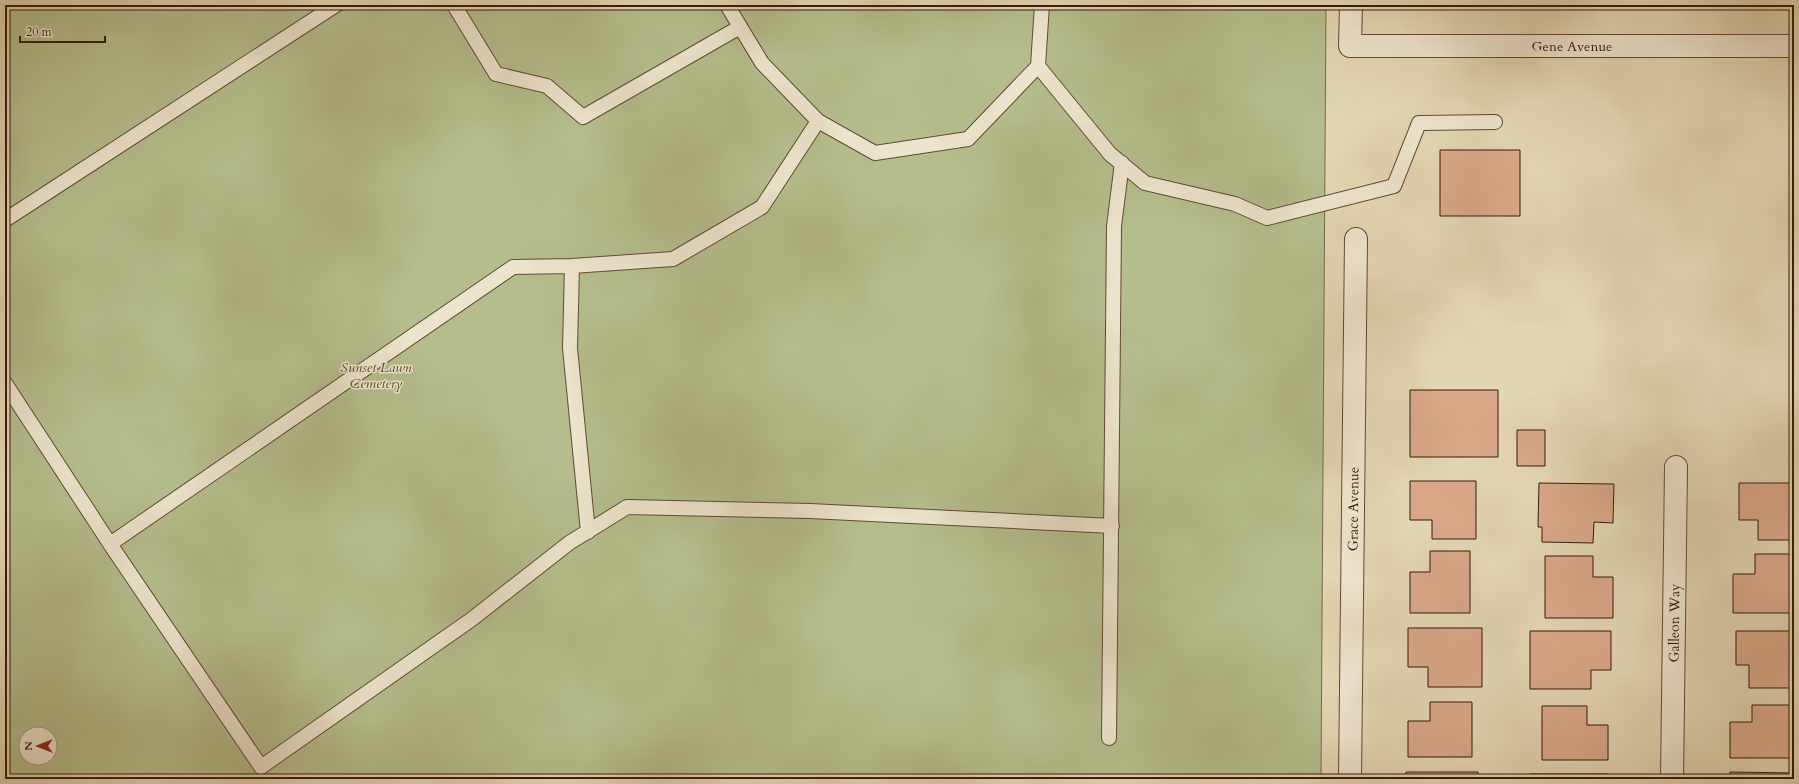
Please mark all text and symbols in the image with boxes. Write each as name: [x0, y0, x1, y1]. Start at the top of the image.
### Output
scale bar: [20, 18, 105, 44]
text: 20 m: [26, 24, 53, 40]
street label: Gene Avenue: [1531, 37, 1612, 56]
park label: Sunset Lawn Cemetery: [340, 358, 412, 393]
street label: Grace Avenue: [1343, 467, 1363, 551]
street label: Galleon Way: [1664, 583, 1684, 663]
north arrow: [18, 726, 58, 766]
text: N: [21, 741, 36, 751]

